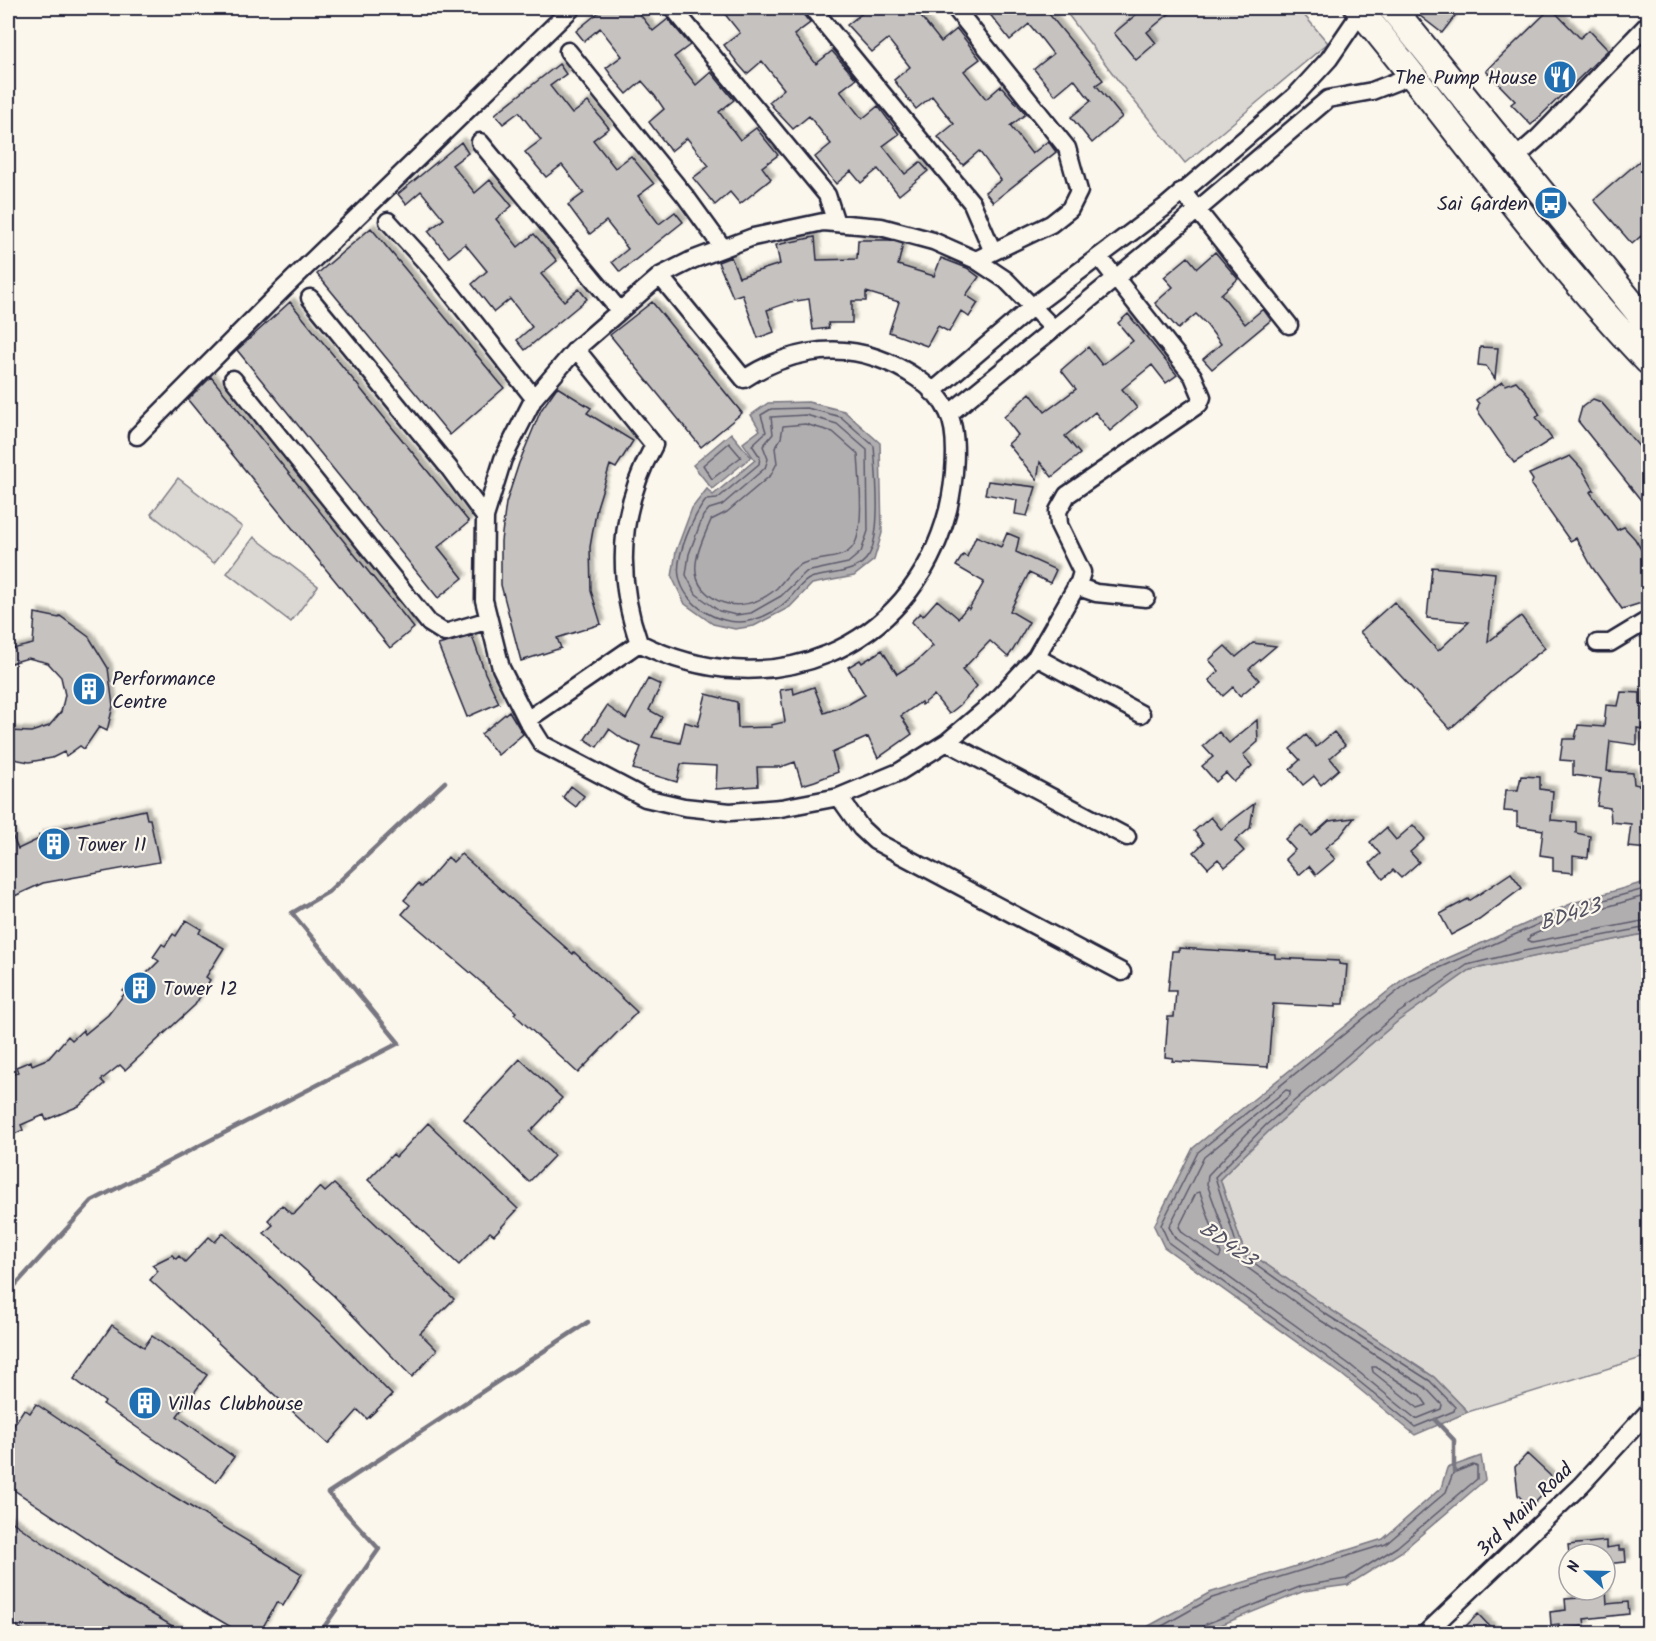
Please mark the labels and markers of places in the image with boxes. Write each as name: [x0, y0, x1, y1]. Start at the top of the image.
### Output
restaurant icon: The Pump House: [1542, 59, 1578, 95]
place label: The Pump House: [1395, 63, 1537, 95]
bus stop icon: Sai Garden: [1533, 185, 1569, 221]
place label: Sai Garden: [1437, 189, 1528, 221]
place label: Performance Centre: [112, 664, 216, 719]
building icon: Performance Centre: [71, 671, 107, 707]
building icon: Tower 11: [36, 826, 72, 862]
place label: Tower 11: [77, 830, 146, 862]
building icon: Tower 12: [122, 970, 158, 1006]
place label: Tower 12: [163, 974, 238, 1006]
building icon: Villas Clubhouse: [127, 1385, 163, 1421]
place label: Villas Clubhouse: [168, 1389, 303, 1421]

